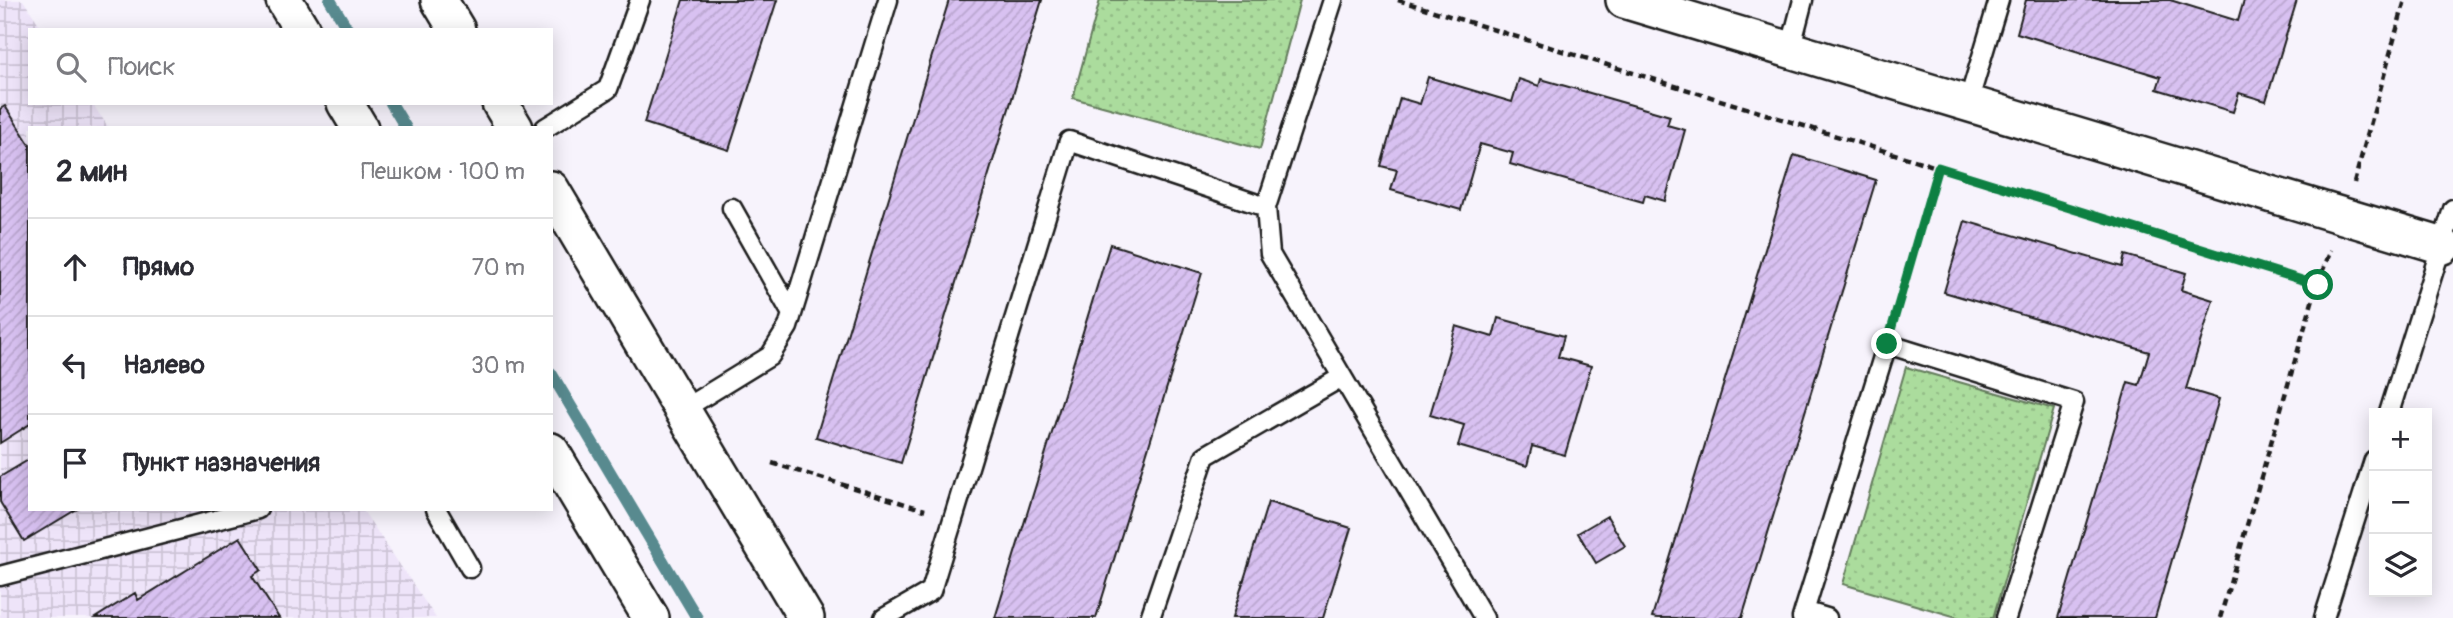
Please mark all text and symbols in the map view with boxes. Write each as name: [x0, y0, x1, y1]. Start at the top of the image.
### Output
search box: [28, 28, 553, 105]
icon: search: [52, 48, 90, 86]
text: Поиск: [108, 51, 176, 83]
text: 2 мин: [56, 153, 127, 190]
text: Пешком · 100 m: [361, 157, 525, 186]
icon: ahead: [56, 248, 94, 286]
text: Прямо: [123, 251, 194, 283]
text: 70 m: [472, 253, 525, 282]
route start: [2302, 269, 2333, 300]
route end: [1871, 328, 1902, 359]
icon: left: [56, 346, 94, 384]
text: Налево: [123, 349, 205, 381]
text: 30 m: [471, 351, 525, 380]
map controls: [2369, 408, 2432, 597]
button: +: [2369, 408, 2432, 471]
icon: arrive: [56, 444, 94, 482]
text: Пункт назначения: [123, 447, 320, 479]
button: −: [2369, 471, 2432, 534]
button: layers: [2369, 534, 2432, 597]

